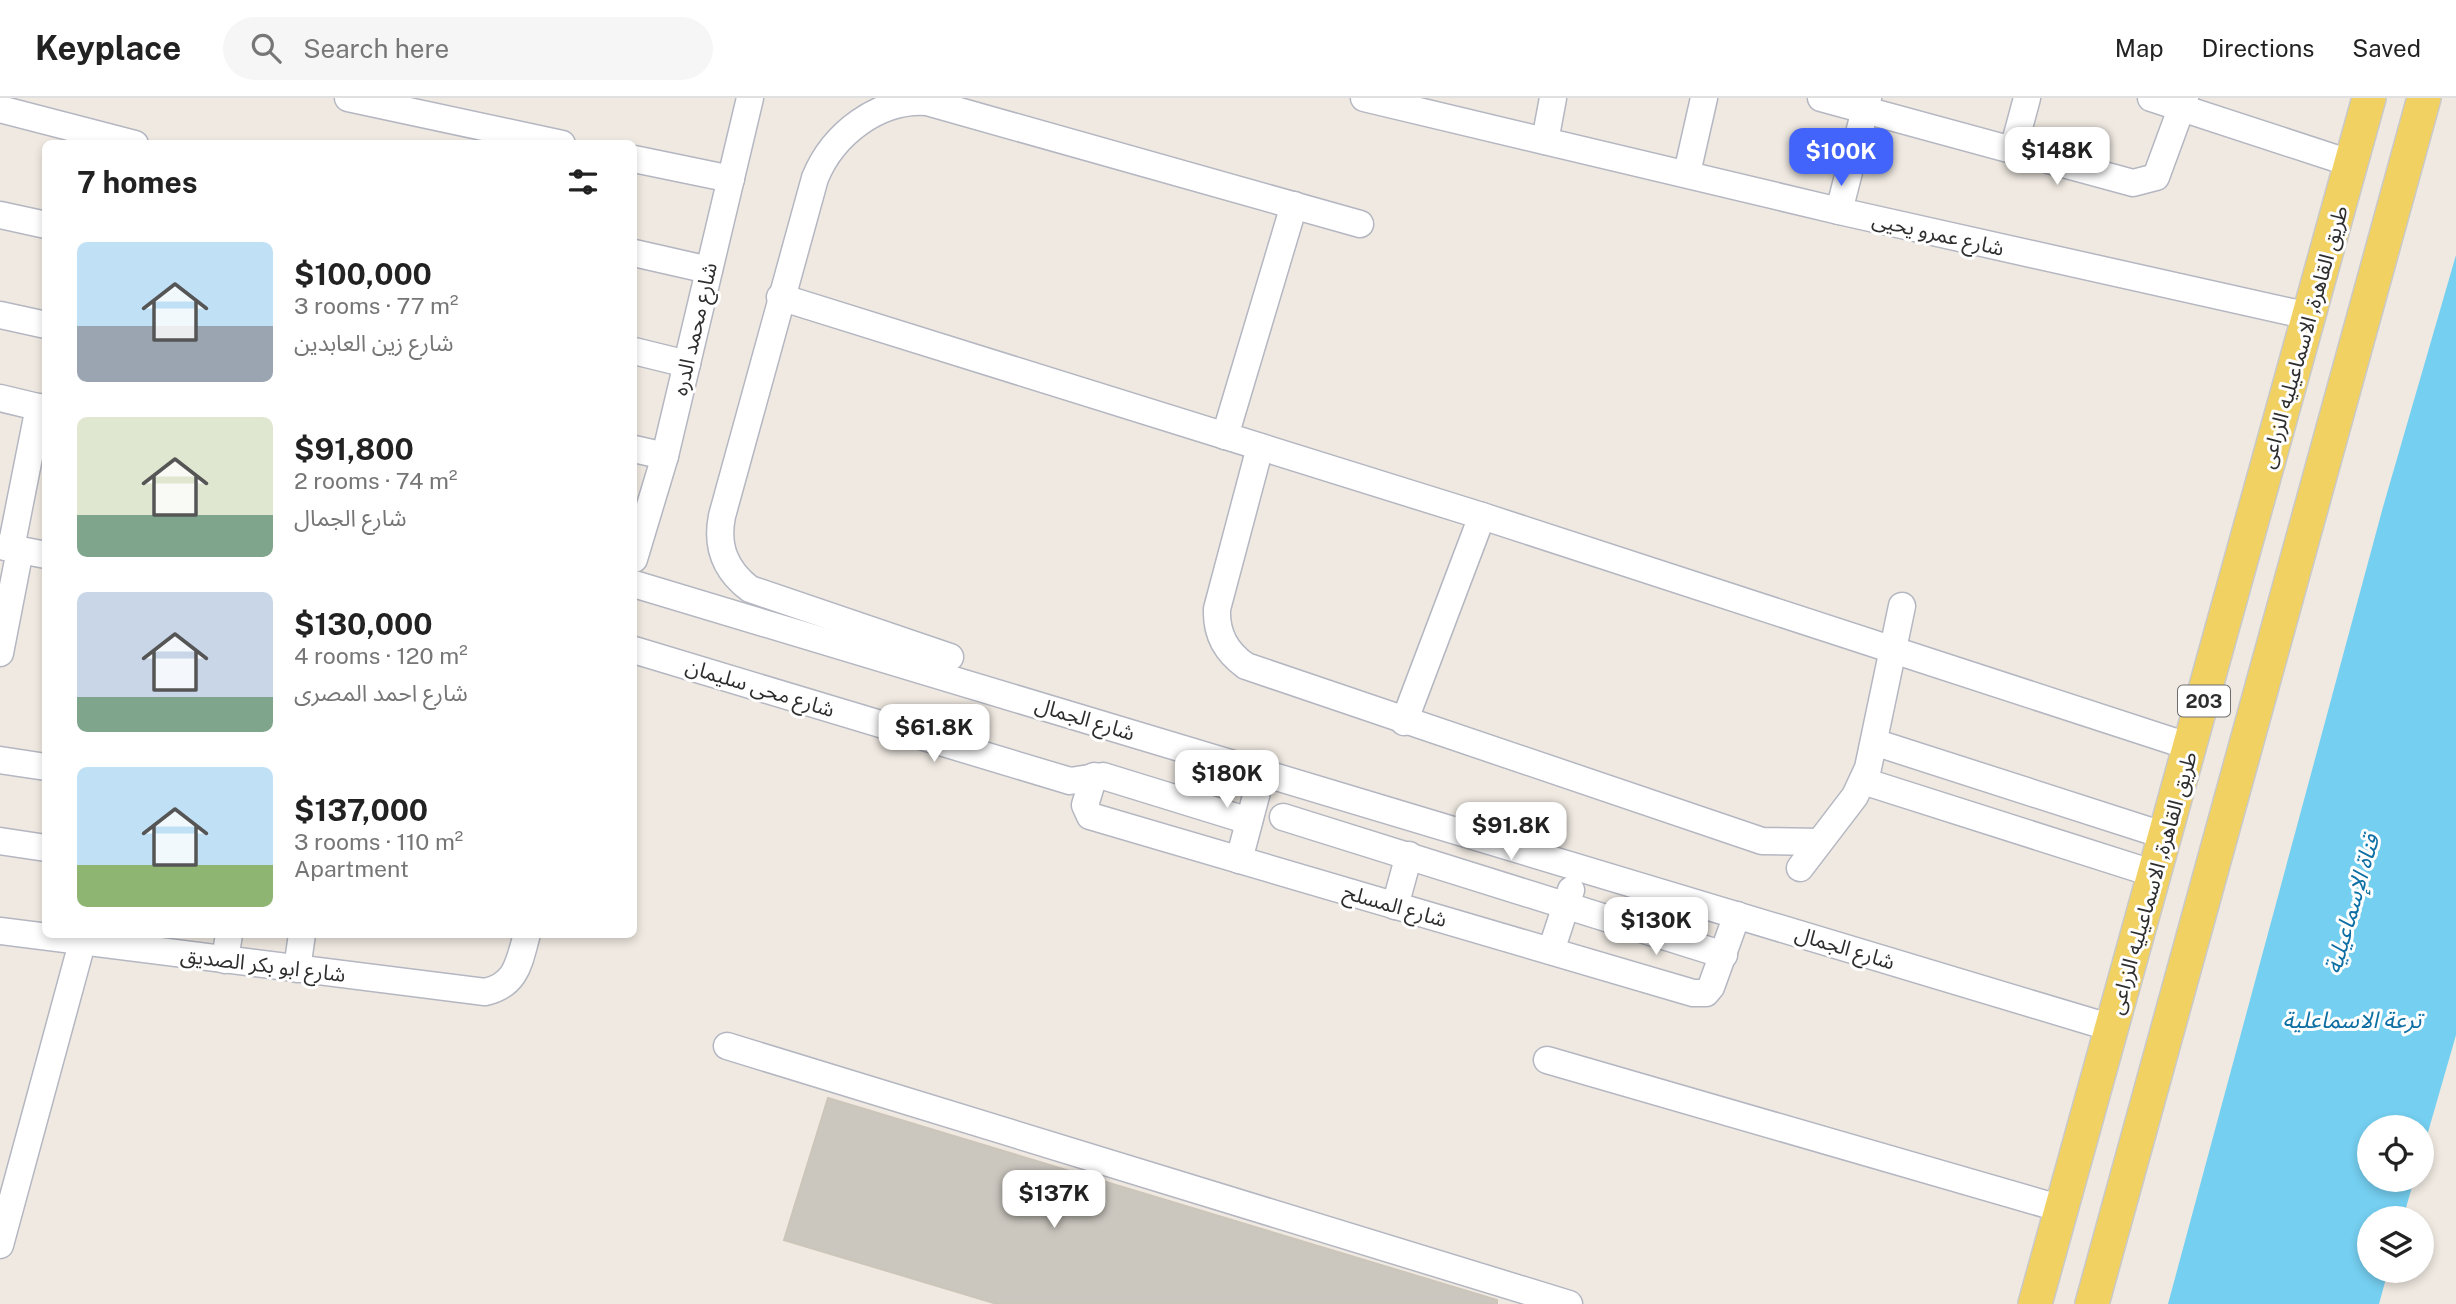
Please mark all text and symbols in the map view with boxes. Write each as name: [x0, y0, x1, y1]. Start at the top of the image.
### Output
search box: [223, 17, 713, 80]
text: Keyplace: [35, 29, 181, 67]
icon: search: [247, 29, 285, 67]
text: Search here: [303, 33, 449, 64]
text: Map: [2115, 34, 2164, 62]
text: Directions: [2202, 34, 2314, 62]
text: Saved: [2352, 34, 2421, 62]
pin: $148K: [2008, 127, 2106, 187]
pin: $100K: [1792, 129, 1890, 188]
text: $148K: [2021, 136, 2093, 163]
text: $100K: [1805, 137, 1877, 164]
icon: filters: [564, 163, 602, 201]
text: 7 homes: [77, 164, 198, 200]
street label: طريق القاهرة, الاسماعيليه الزراعى: [2254, 203, 2354, 471]
street label: شارع عمرو يحيى: [1869, 206, 2006, 264]
text: $100,000: [294, 256, 432, 292]
street label: شارع محمد الدره: [667, 260, 725, 399]
icon: home: [133, 270, 217, 354]
text: 3 rooms · 77 m²: [294, 292, 458, 319]
text: شارع زين العابدين: [294, 329, 454, 356]
text: $91,800: [294, 431, 414, 467]
icon: home: [133, 445, 217, 529]
text: 2 rooms · 74 m²: [294, 467, 457, 494]
text: شارع الجمال: [294, 504, 407, 531]
text: $130,000: [294, 606, 433, 642]
icon: home: [133, 620, 217, 704]
text: 4 rooms · 120 m²: [294, 642, 468, 669]
street label: شارع محى سليمان: [682, 653, 838, 725]
text: شارع احمد المصرى: [294, 679, 468, 706]
road number: 203: [2178, 686, 2230, 716]
street label: شارع الجمال: [1031, 692, 1138, 748]
pin: $61.8K: [877, 704, 991, 764]
text: $61.8K: [895, 713, 973, 740]
street label: طريق القاهرة, الاسماعيليه الزراعى: [2103, 749, 2203, 1017]
pin: $180K: [1178, 750, 1276, 810]
text: $180K: [1191, 759, 1263, 786]
text: $137,000: [294, 792, 428, 828]
icon: home: [133, 795, 217, 879]
pin: $91.8K: [1454, 802, 1568, 862]
text: $91.8K: [1472, 811, 1550, 838]
text: 3 rooms · 110 m²: [294, 828, 463, 855]
water label: قناة الإسماعيلية: [2319, 830, 2387, 977]
text: Apartment: [294, 855, 409, 882]
street label: شارع المسلح: [1340, 879, 1450, 935]
pin: $130K: [1607, 898, 1705, 957]
text: $130K: [1620, 906, 1692, 933]
street label: شارع الجمال: [1791, 921, 1898, 977]
street label: شارع ابو بكر الصديق: [179, 942, 347, 990]
water label: ترعة الاسماعلية: [2283, 1006, 2425, 1034]
map controls: [2357, 1115, 2434, 1283]
button: locate: [2357, 1115, 2434, 1192]
pin: $137K: [1005, 1170, 1103, 1230]
text: $137K: [1018, 1179, 1090, 1206]
button: layers: [2357, 1206, 2434, 1283]

